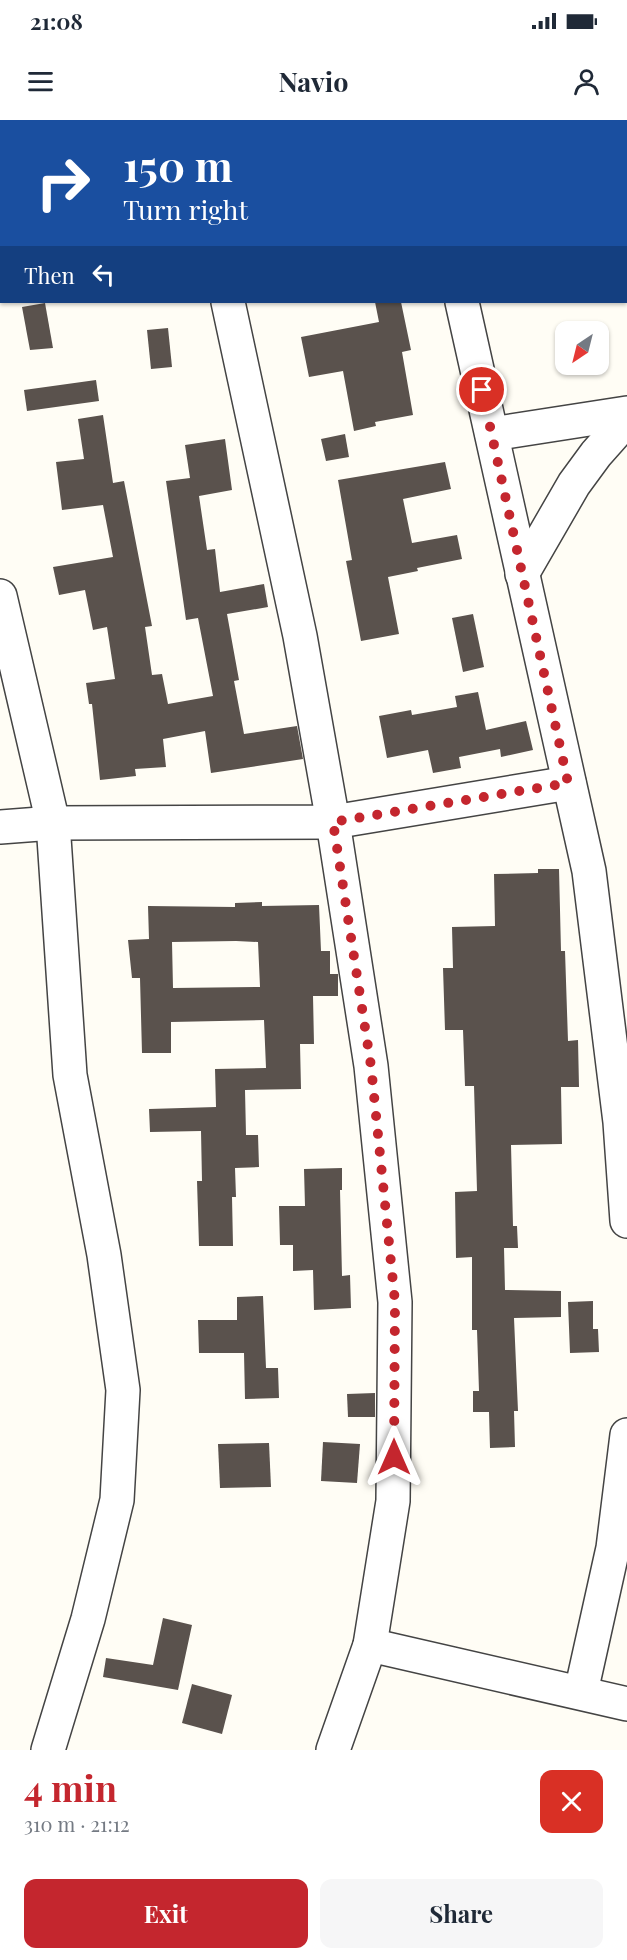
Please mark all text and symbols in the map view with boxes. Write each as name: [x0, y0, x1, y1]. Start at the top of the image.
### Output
text: 21:08: [30, 6, 83, 36]
text: Navio: [278, 63, 349, 99]
icon: menu: [24, 65, 57, 98]
icon: person: [570, 65, 603, 98]
text: 150 m: [123, 137, 233, 193]
icon: right: [24, 144, 102, 222]
text: Turn right: [123, 191, 248, 227]
icon: left: [87, 258, 120, 291]
text: Then: [24, 260, 75, 290]
north arrow: [555, 321, 609, 375]
map controls: [555, 321, 609, 375]
pin: [456, 364, 507, 415]
icon: arrive: [465, 373, 498, 406]
position arrow: [362, 1425, 426, 1489]
text: 4 min: [24, 1763, 117, 1811]
button: close: [540, 1770, 603, 1833]
text: 310 m · 21:12: [24, 1810, 130, 1837]
button: Exit: [24, 1879, 308, 1948]
button: Share: [320, 1879, 603, 1948]

